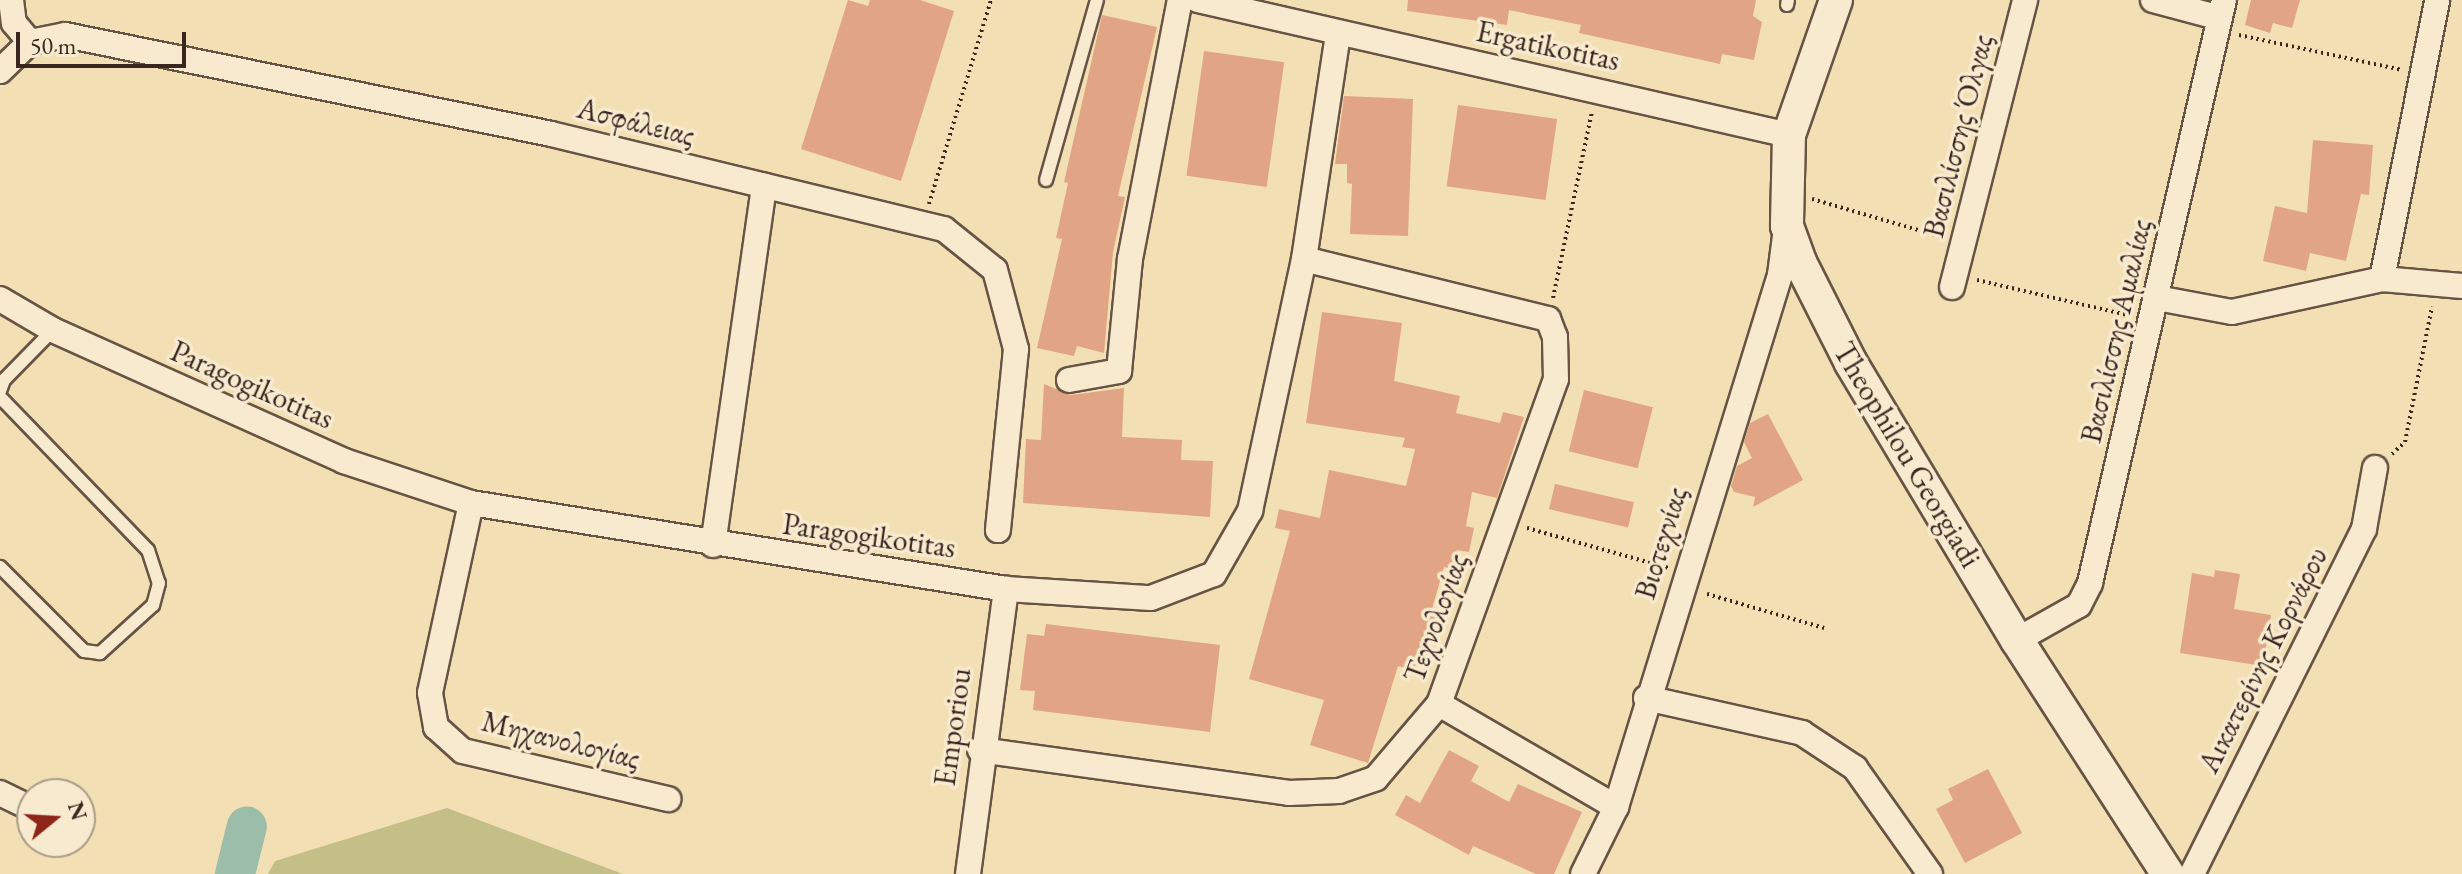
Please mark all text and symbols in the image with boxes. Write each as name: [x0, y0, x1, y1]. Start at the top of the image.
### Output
street label: Ergatikotitas: [1473, 13, 1623, 79]
scale bar: [20, 16, 190, 66]
text: 50 m: [30, 30, 77, 61]
street label: Βασιλίσσης Όλγας: [1915, 31, 2001, 241]
street label: Ασφάλειας: [573, 90, 699, 154]
street label: Βασιλίσσης Αμαλίας: [2073, 216, 2159, 446]
street label: Paragogikotitas: [165, 333, 339, 437]
street label: Theophilou Georgiadi: [1825, 336, 1989, 574]
street label: Βιοτεχνίας: [1627, 483, 1695, 603]
street label: Paragogikotitas: [780, 506, 958, 566]
street label: Αικατερίνης Κορνάρου: [2190, 541, 2336, 779]
street label: Τεχνολογίας: [1396, 549, 1476, 687]
street label: Emporiou: [927, 666, 979, 788]
street label: Μηχανολογίας: [478, 703, 644, 777]
north arrow: [16, 778, 96, 858]
text: N: [61, 798, 94, 824]

